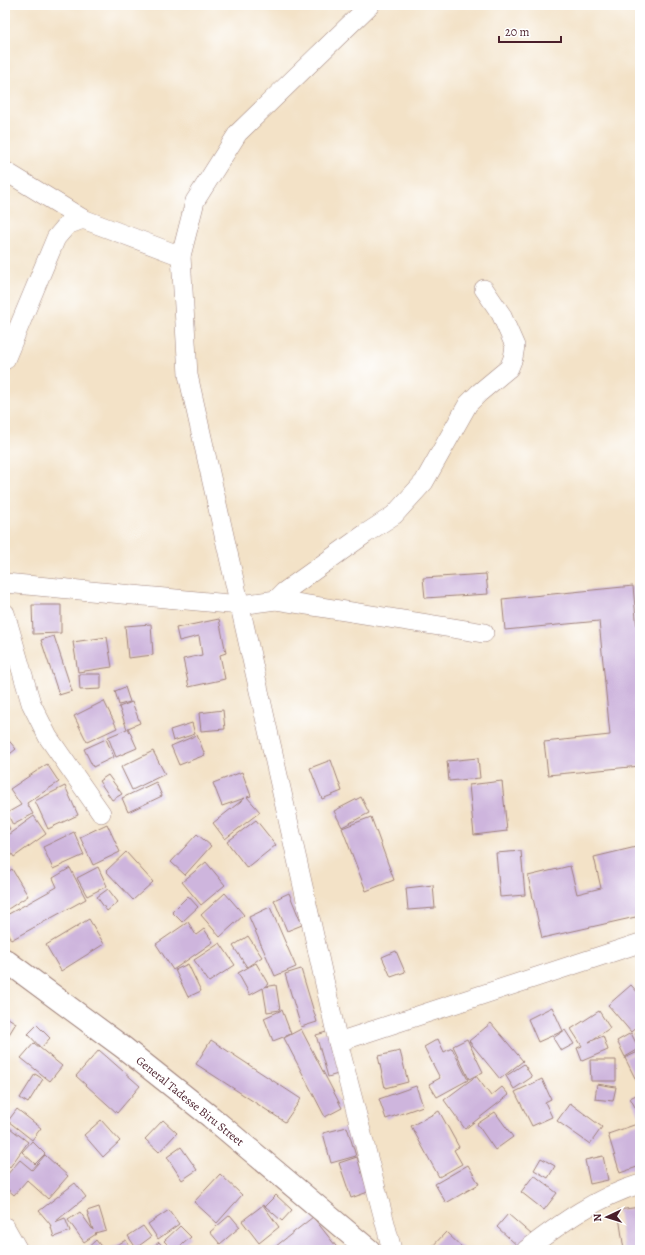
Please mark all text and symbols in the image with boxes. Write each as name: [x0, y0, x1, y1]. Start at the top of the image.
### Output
scale bar: [499, 18, 561, 44]
text: 20 m: [505, 24, 529, 40]
street label: General Tadesse Biru Street: [133, 1052, 247, 1150]
north arrow: [587, 1197, 627, 1237]
text: N: [590, 1213, 605, 1222]

